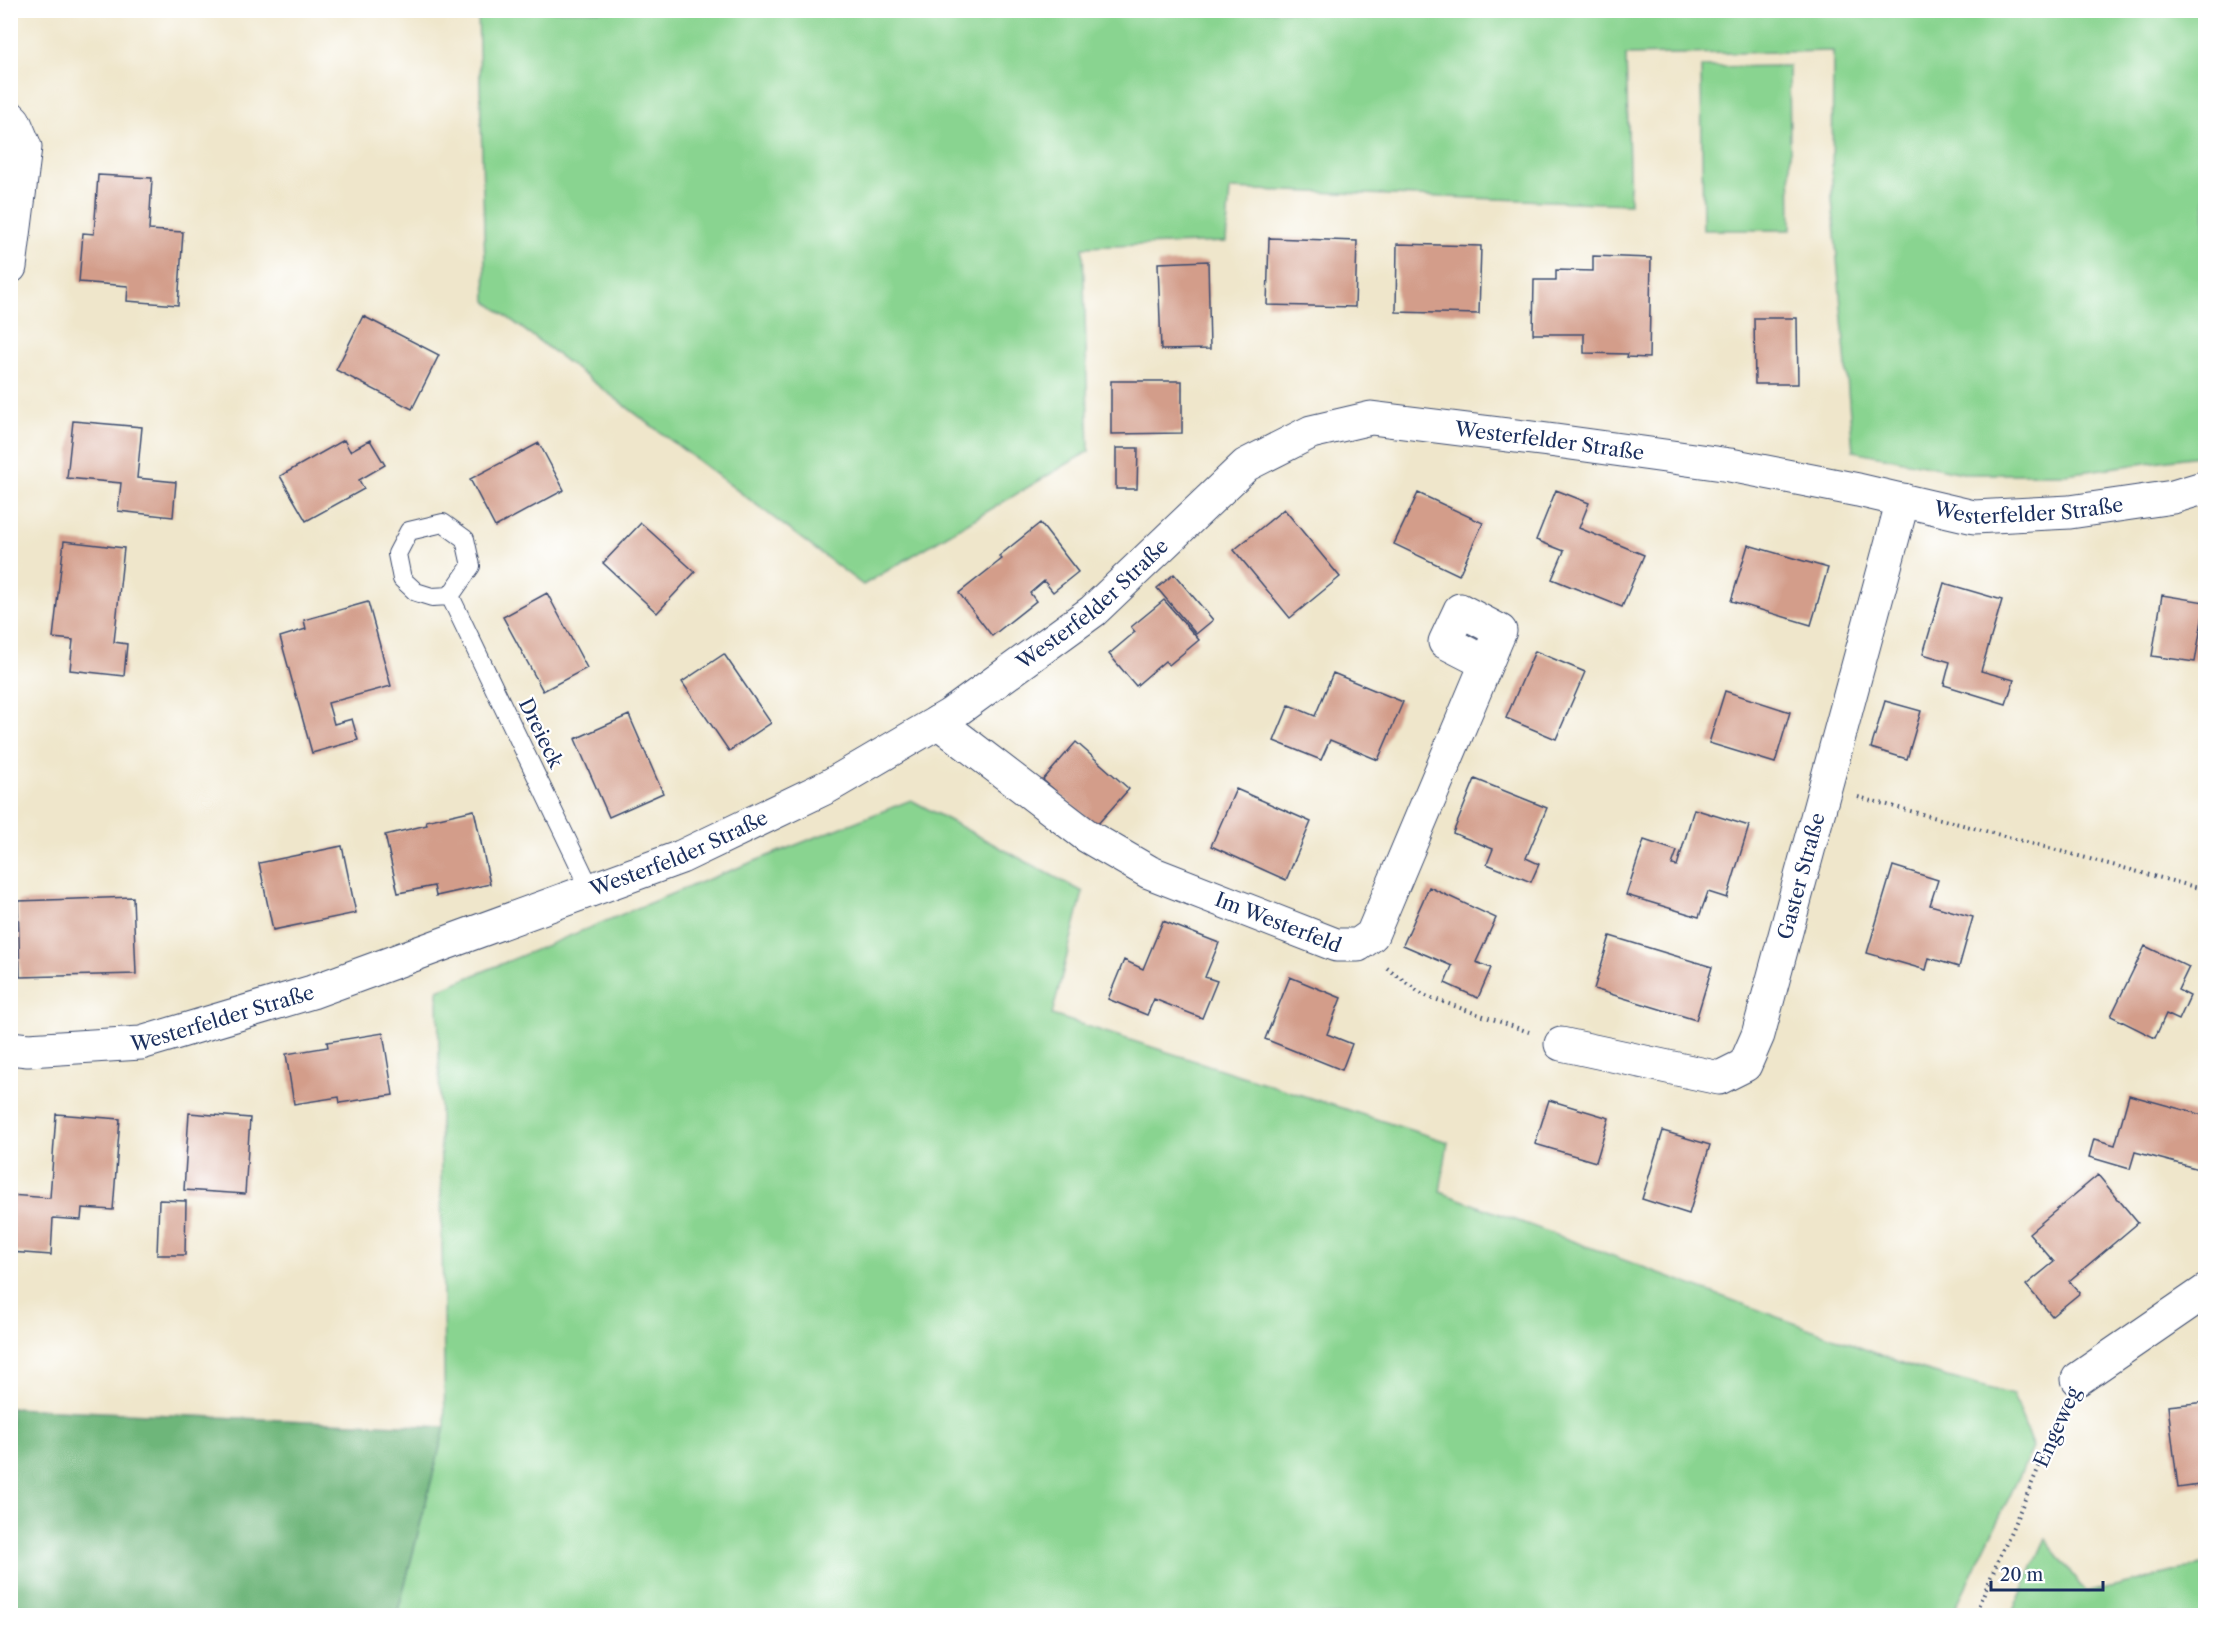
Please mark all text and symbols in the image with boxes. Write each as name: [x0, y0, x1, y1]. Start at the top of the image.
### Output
street label: Westerfelder Straße: [1453, 416, 1646, 465]
street label: Westerfelder Straße: [1931, 492, 2125, 529]
street label: Westerfelder Straße: [1011, 534, 1173, 675]
street label: Dreieck: [514, 694, 569, 773]
street label: Westerfelder Straße: [586, 805, 771, 902]
street label: Gaster Straße: [1772, 810, 1830, 942]
street label: Im Westerfeld: [1212, 887, 1345, 958]
street label: Westerfelder Straße: [129, 980, 317, 1056]
street label: Engeweg: [2029, 1383, 2086, 1471]
scale bar: [1991, 1554, 2104, 1592]
text: 20 m: [2000, 1564, 2044, 1586]

